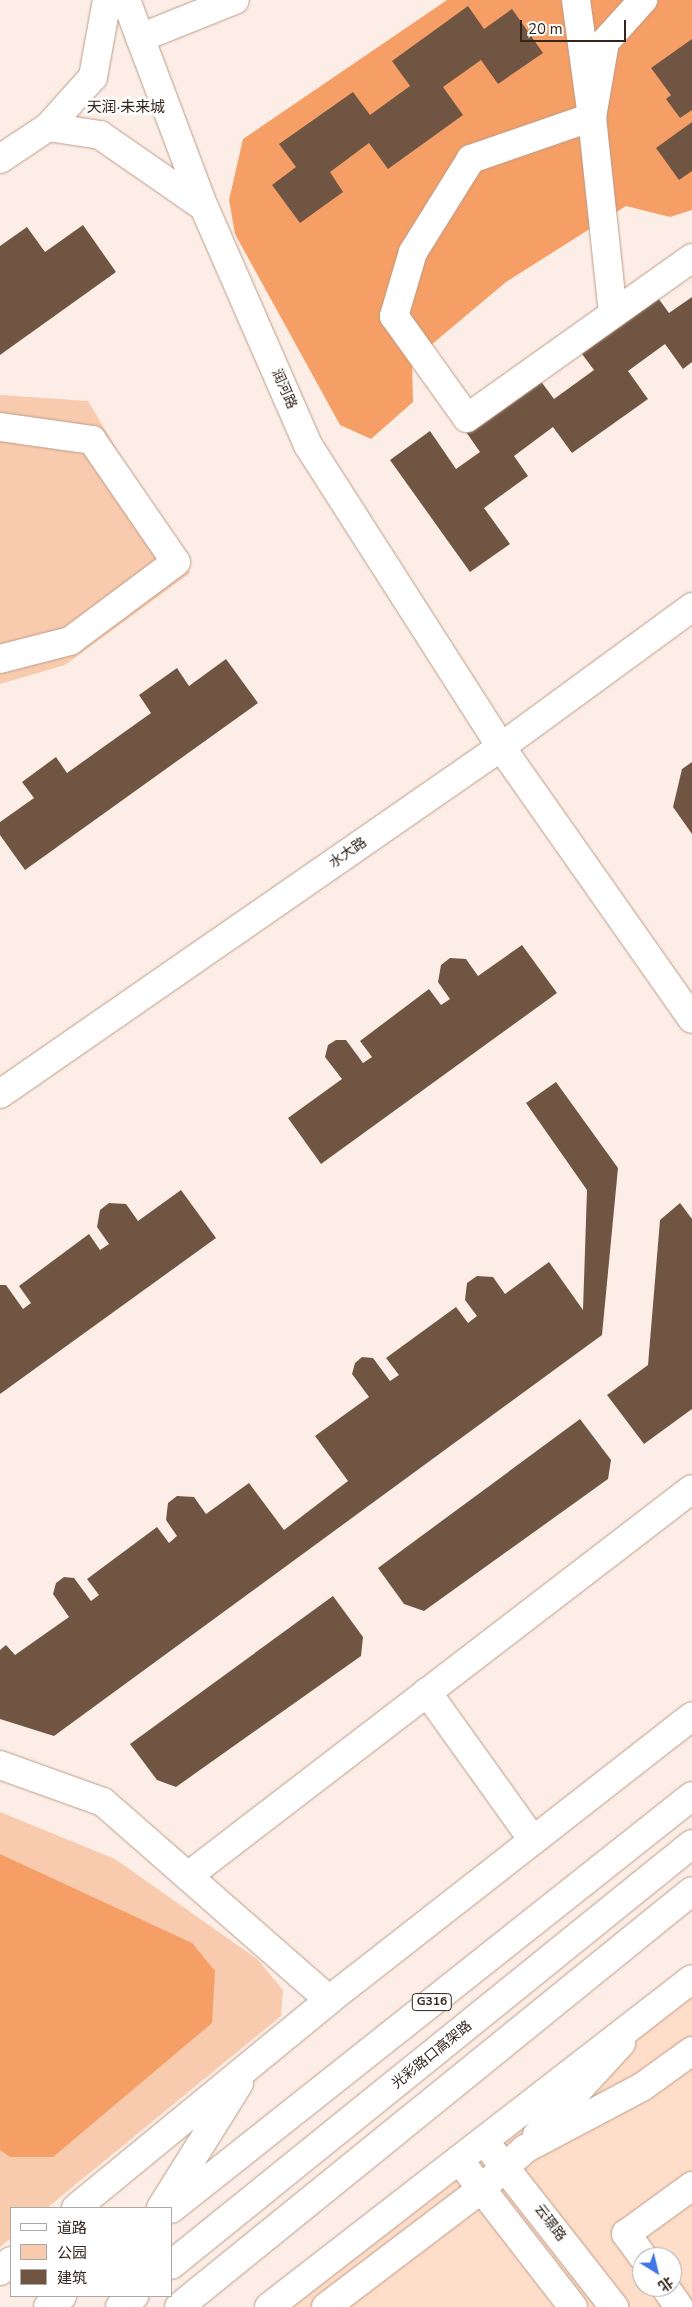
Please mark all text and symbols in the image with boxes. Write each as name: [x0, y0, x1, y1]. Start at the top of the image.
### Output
scale bar: [522, 10, 628, 42]
text: 20 m: [528, 19, 563, 39]
district label: 天润·未来城: [87, 99, 165, 117]
street label: 润河路: [268, 366, 300, 412]
street label: 水大路: [326, 834, 370, 872]
road number: G316: [411, 1992, 453, 2011]
street label: 光彩路口高架路: [389, 2018, 475, 2092]
street label: 云璟路: [530, 2201, 570, 2245]
legend: [10, 2207, 172, 2297]
text: 道路: [57, 2218, 87, 2238]
text: 公园: [57, 2243, 87, 2263]
north arrow: [632, 2247, 682, 2297]
text: 建筑: [57, 2268, 87, 2288]
text: 北: [654, 2272, 677, 2296]

